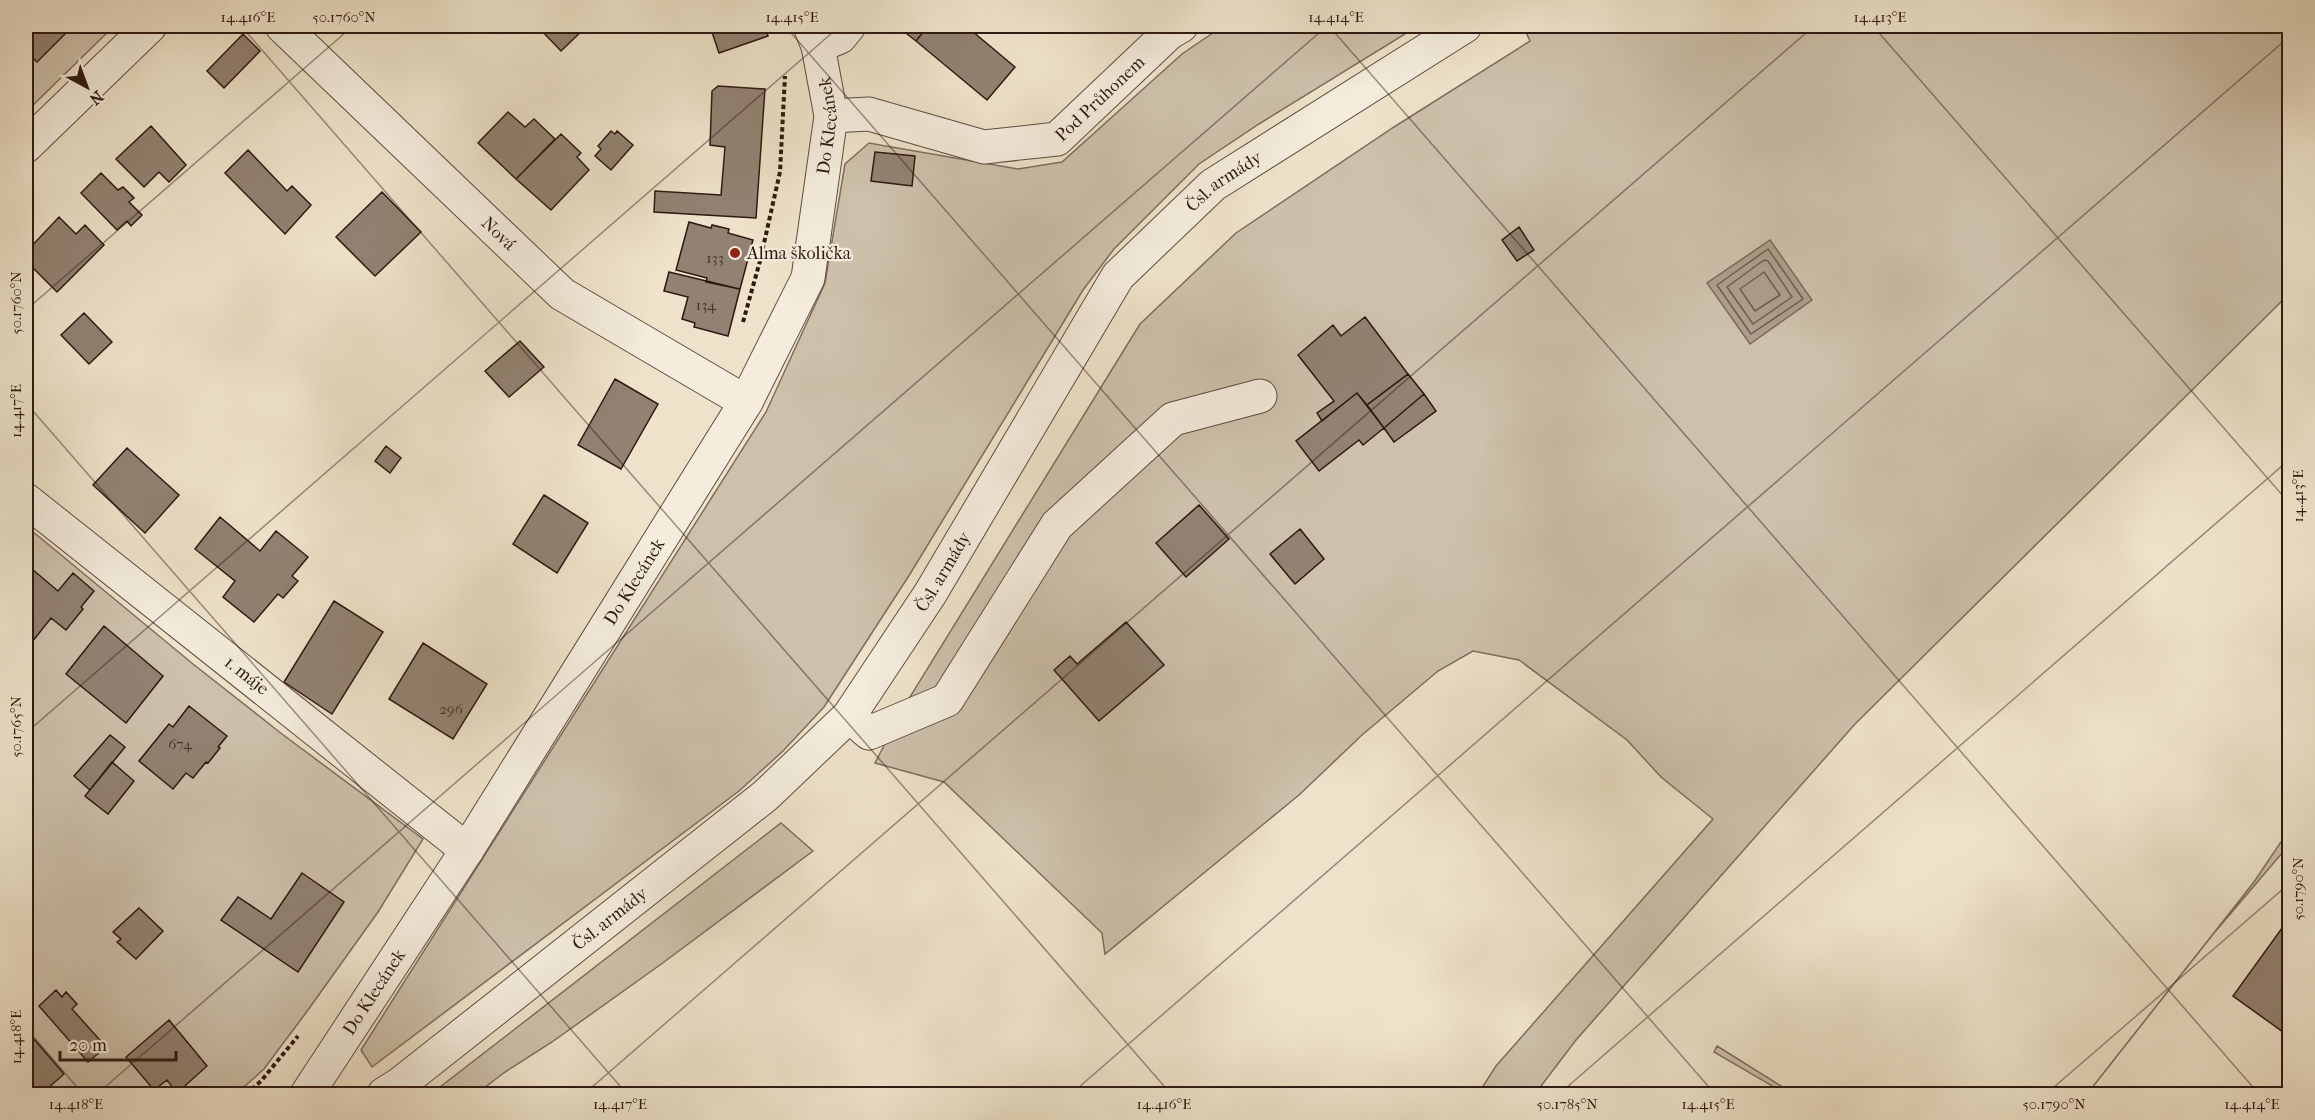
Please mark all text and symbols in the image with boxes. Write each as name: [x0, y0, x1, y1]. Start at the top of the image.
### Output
text: 14.416°E: [221, 8, 275, 26]
text: 50.1760°N: [312, 8, 376, 26]
text: 14.415°E: [765, 8, 819, 26]
text: 14.414°E: [1308, 8, 1364, 26]
text: 14.413°E: [1854, 8, 1906, 26]
street label: Pod Průhonem: [1051, 52, 1149, 146]
north arrow: [57, 57, 117, 117]
street label: Do Klecánek: [813, 75, 842, 176]
text: N: [85, 87, 107, 110]
street label: Čsl. armády: [1180, 146, 1267, 216]
street label: Nová: [477, 213, 520, 255]
place label: Alma školička: [746, 243, 852, 264]
marker: Alma školička: [728, 246, 742, 260]
house number: 133: [706, 249, 724, 267]
text: 50.1760°N: [7, 271, 25, 335]
house number: 134: [696, 296, 717, 314]
text: 14.417°E: [7, 384, 25, 438]
text: 14.413°E: [2289, 470, 2307, 522]
street label: Čsl. armády: [910, 527, 976, 616]
street label: Do Klecánek: [600, 534, 670, 629]
street label: 1. máje: [220, 652, 273, 700]
text: 50.1765°N: [7, 696, 25, 758]
house number: 296: [439, 700, 464, 718]
house number: 674: [168, 735, 193, 753]
text: 50.1790°N: [2289, 857, 2307, 921]
street label: Čsl. armády: [567, 882, 653, 955]
street label: Do Klecánek: [339, 945, 410, 1039]
text: 14.418°E: [7, 1010, 25, 1064]
scale bar: [60, 1024, 176, 1062]
text: 20 m: [69, 1035, 107, 1056]
text: 14.418°E: [49, 1095, 103, 1113]
text: 14.417°E: [593, 1095, 647, 1113]
text: 14.416°E: [1137, 1095, 1191, 1113]
text: 50.1785°N: [1536, 1095, 1598, 1113]
text: 14.415°E: [1681, 1095, 1735, 1113]
text: 50.1790°N: [2022, 1095, 2086, 1113]
text: 14.414°E: [2224, 1095, 2280, 1113]

